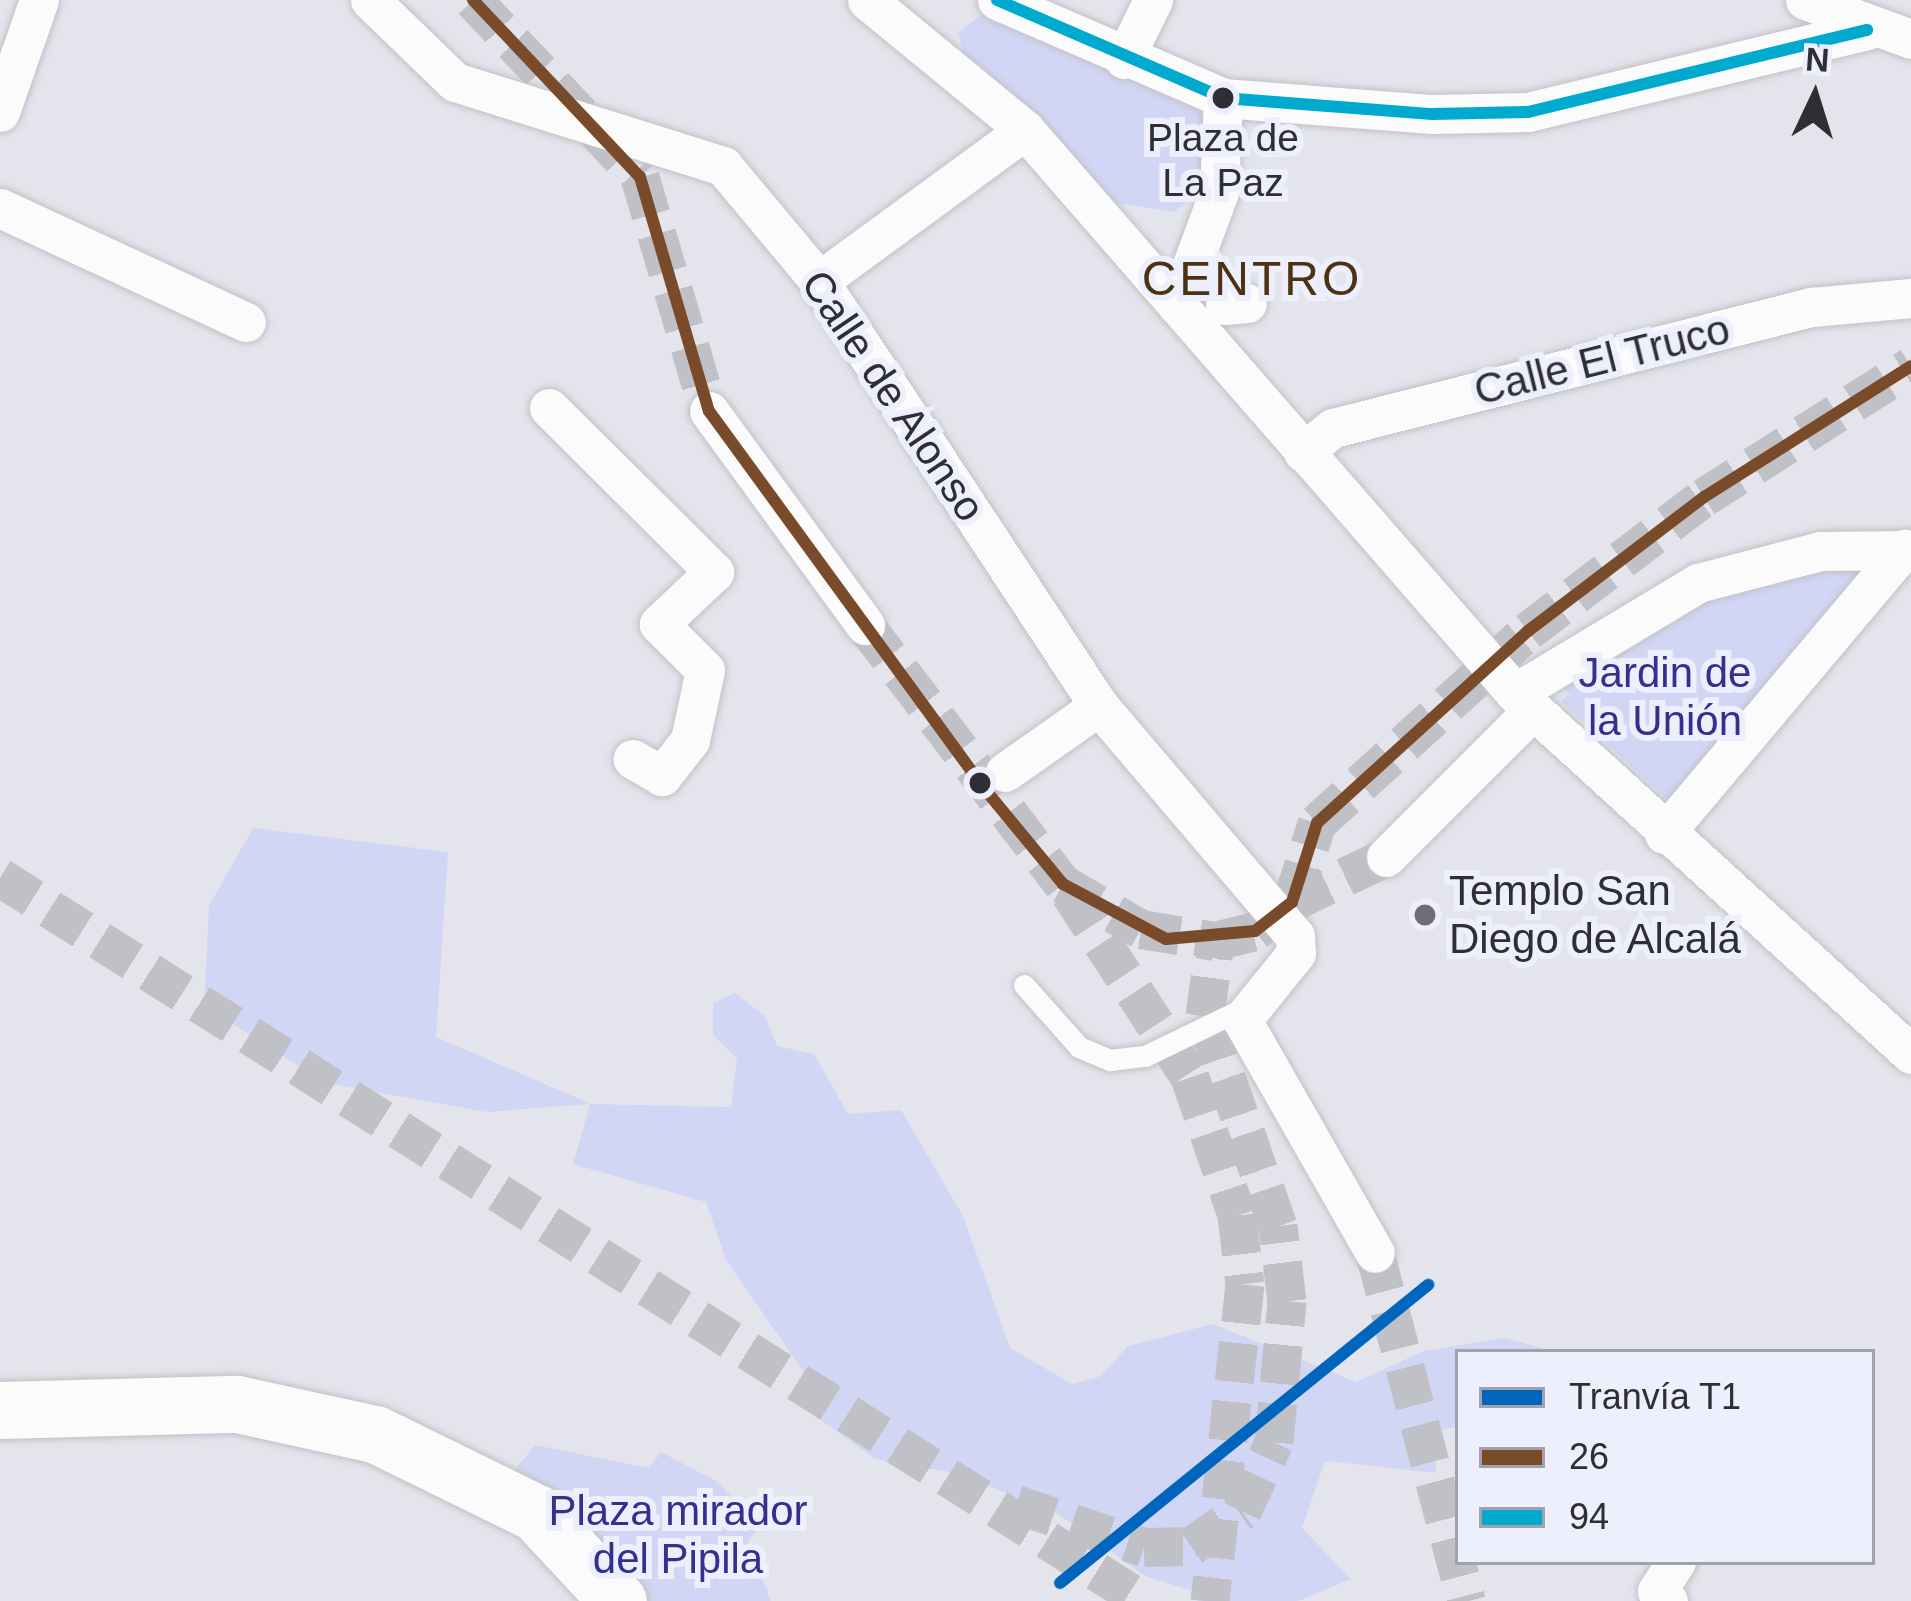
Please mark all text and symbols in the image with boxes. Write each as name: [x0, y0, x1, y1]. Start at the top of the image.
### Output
north arrow: [1755, 36, 1875, 156]
text: N: [1804, 40, 1831, 79]
marker: Plaza de La Paz: [1212, 87, 1234, 109]
place label: Plaza de La Paz: [1147, 116, 1299, 207]
district label: CENTRO: [1142, 250, 1362, 308]
street label: Calle de Alonso: [790, 260, 996, 532]
street label: Calle El Truco: [1469, 304, 1735, 416]
park label: Jardin de la Unión: [1579, 648, 1751, 746]
unlabelled marker: [969, 772, 991, 794]
place label: Templo San Diego de Alcalá: [1449, 866, 1743, 964]
marker: Templo San Diego de Alcalá: [1412, 902, 1438, 928]
legend: [1455, 1349, 1875, 1565]
text: Tranvía T1: [1569, 1376, 1741, 1417]
text: 26: [1569, 1436, 1609, 1477]
park label: Plaza mirador del Pipila: [548, 1486, 808, 1585]
text: 94: [1569, 1496, 1609, 1537]

